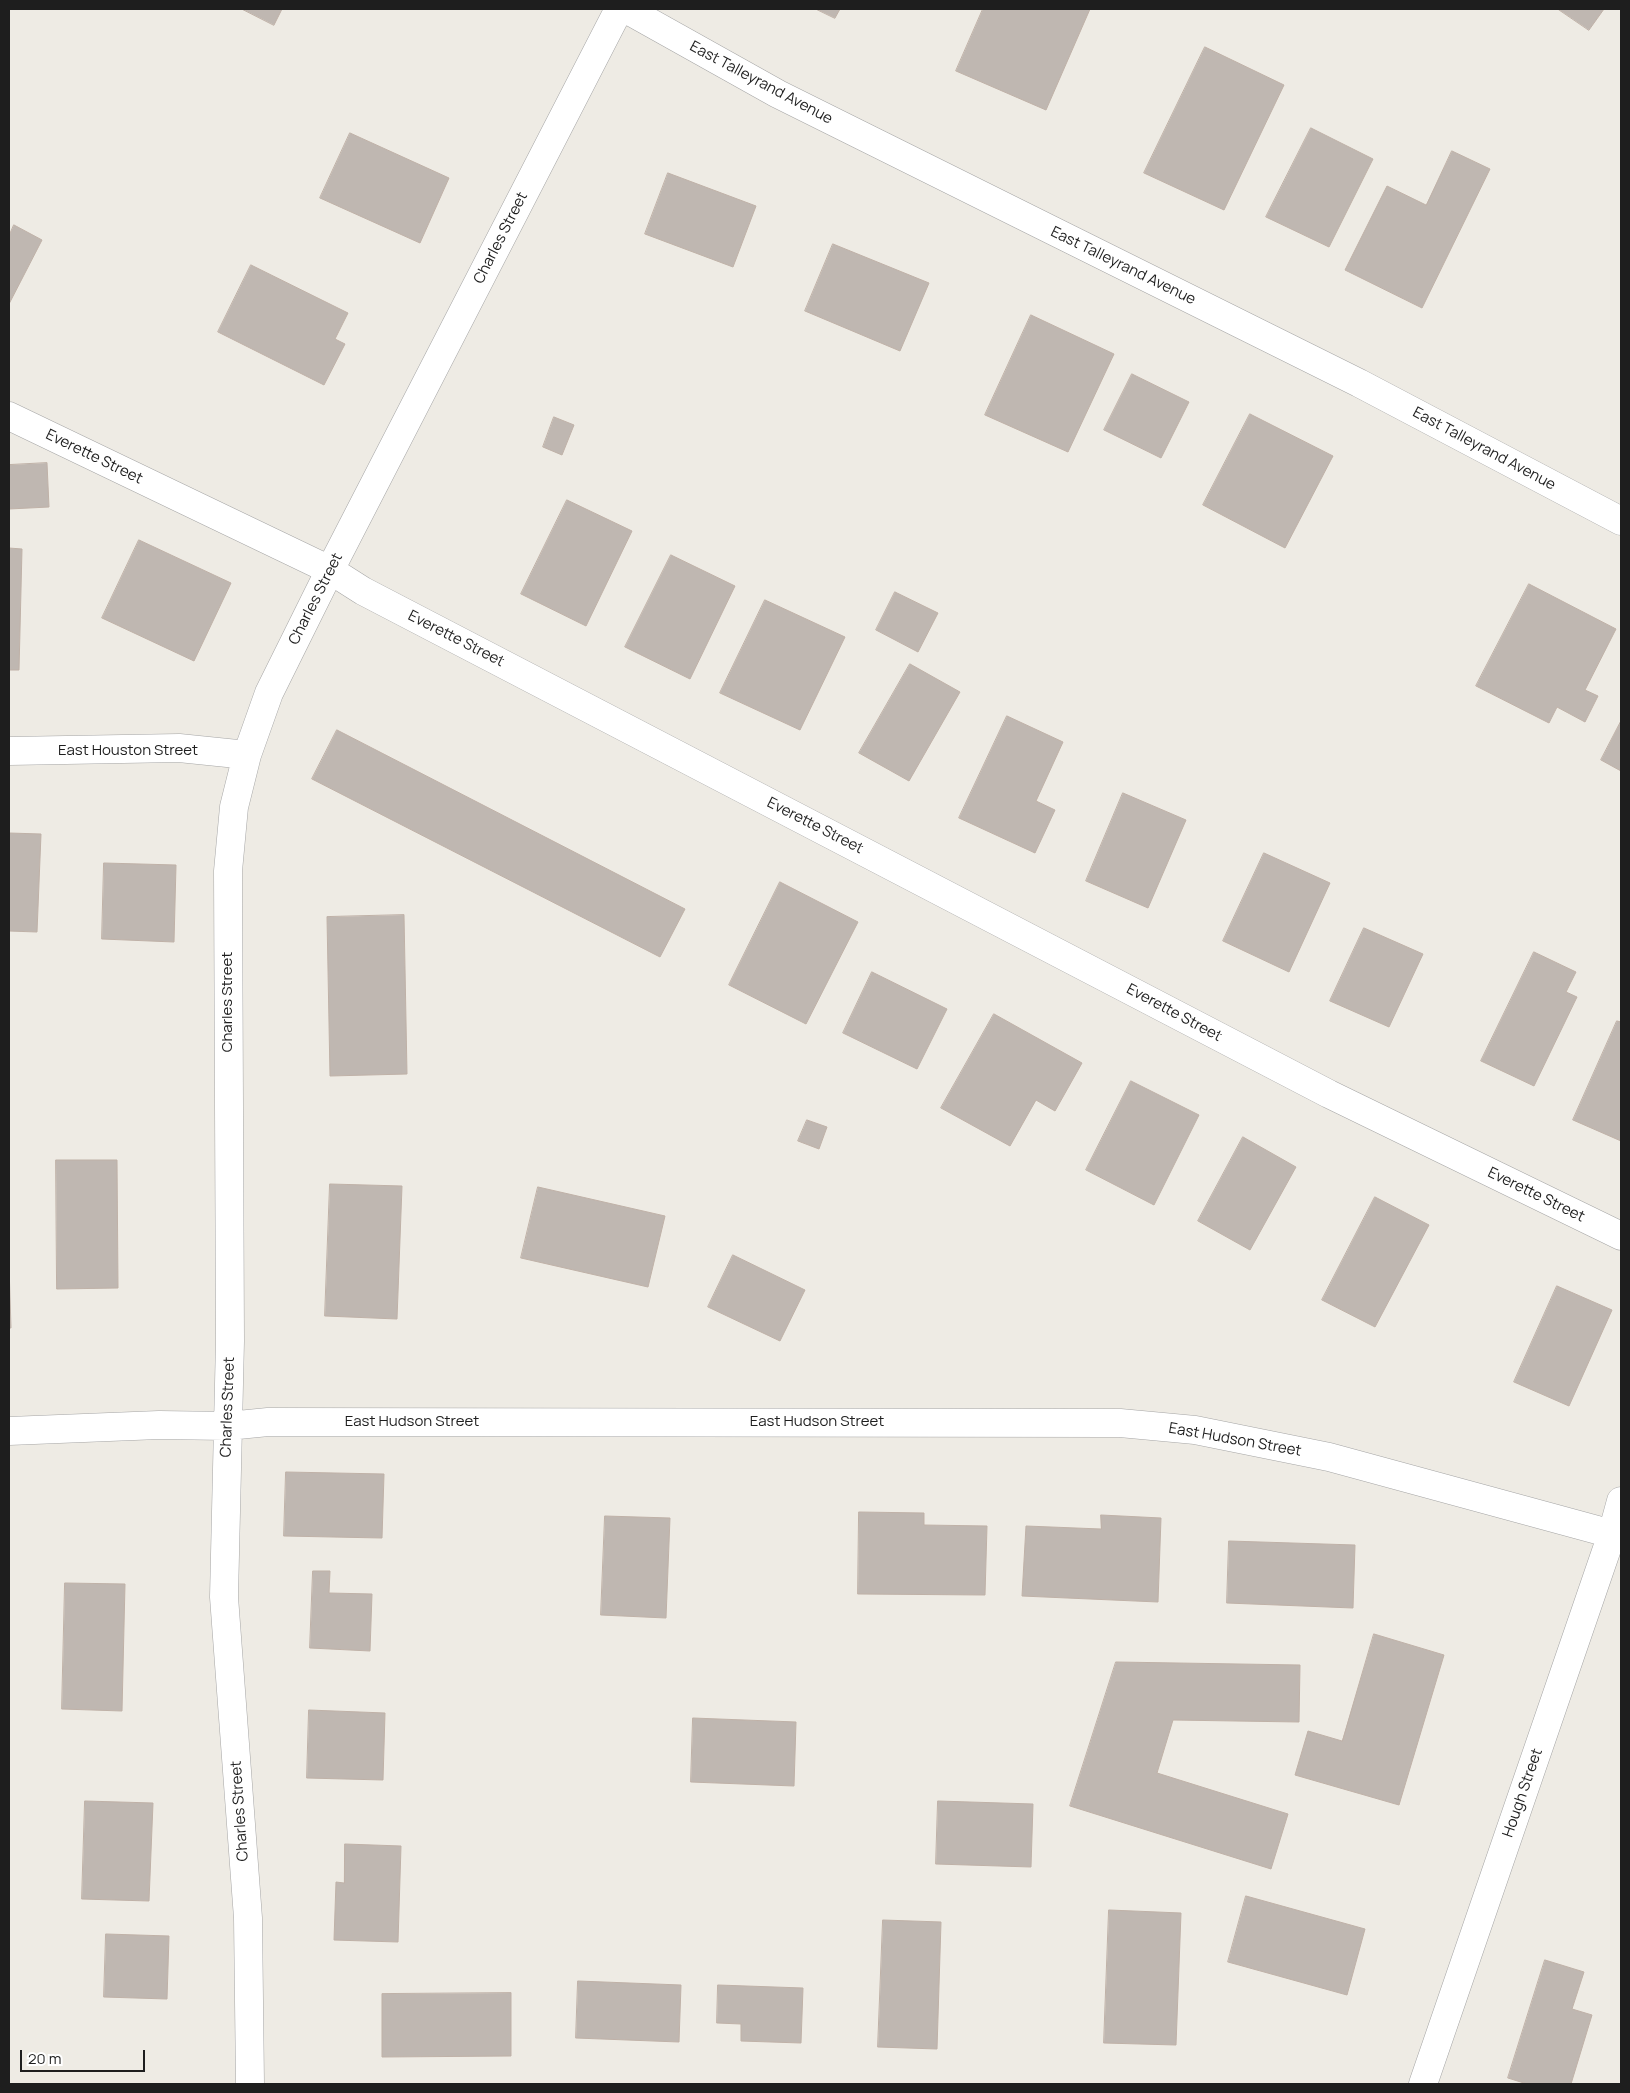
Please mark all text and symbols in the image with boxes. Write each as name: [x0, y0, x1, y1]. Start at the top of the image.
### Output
street label: East Talleyrand Avenue: [687, 38, 835, 128]
street label: Charles Street: [470, 189, 532, 287]
street label: East Talleyrand Avenue: [1048, 223, 1198, 309]
street label: East Talleyrand Avenue: [1410, 404, 1558, 494]
street label: Everette Street: [43, 426, 145, 488]
street label: Charles Street: [285, 550, 347, 648]
street label: Everette Street: [405, 607, 507, 671]
street label: East Houston Street: [58, 742, 198, 760]
street label: Everette Street: [764, 794, 866, 858]
street label: Charles Street: [219, 952, 237, 1052]
street label: Everette Street: [1123, 980, 1225, 1046]
street label: Everette Street: [1485, 1164, 1587, 1226]
street label: Charles Street: [217, 1356, 239, 1458]
street label: East Hudson Street: [345, 1413, 479, 1431]
street label: East Hudson Street: [750, 1413, 884, 1431]
street label: East Hudson Street: [1167, 1419, 1303, 1461]
street label: Hough Street: [1499, 1746, 1547, 1840]
street label: Charles Street: [228, 1760, 252, 1862]
scale bar: [22, 2040, 148, 2072]
text: 20 m: [28, 2048, 61, 2069]

